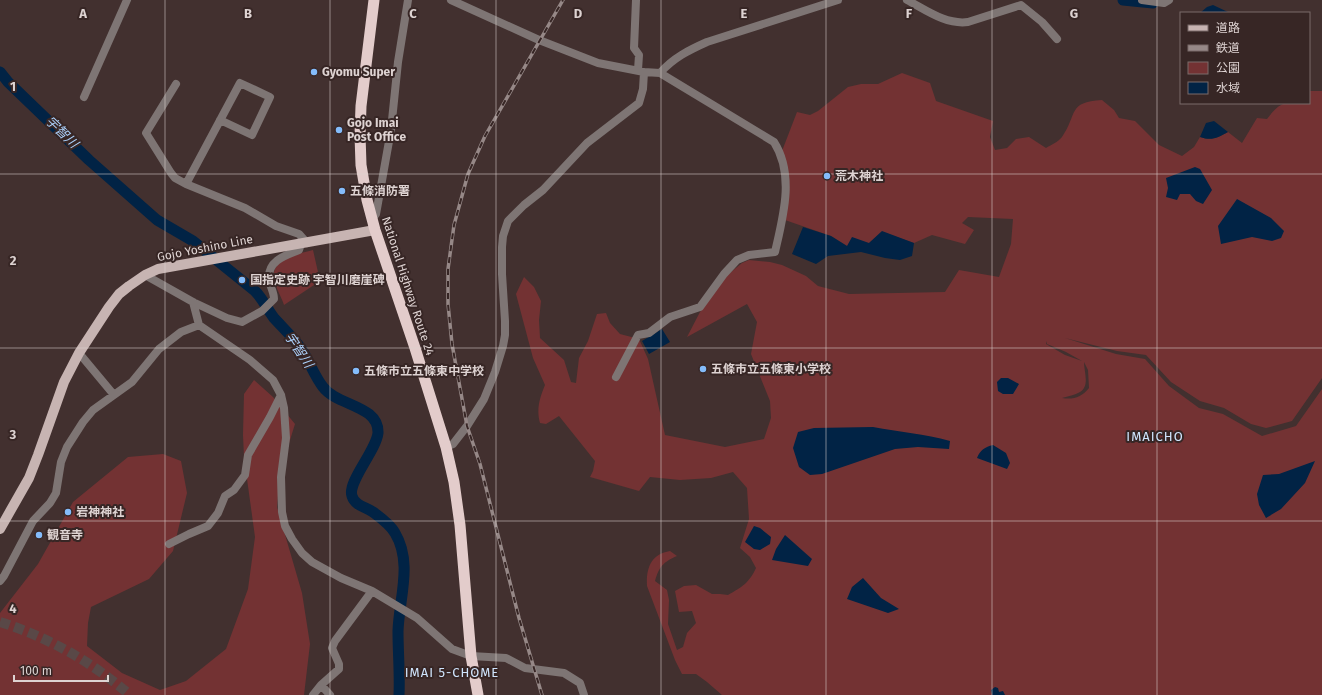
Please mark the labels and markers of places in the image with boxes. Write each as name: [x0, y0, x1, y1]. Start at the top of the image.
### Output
place label: Gyomu Super: [322, 65, 395, 79]
marker: Gyomu Super: [309, 67, 319, 77]
place label: Gojo Imai Post Office: [347, 116, 406, 144]
marker: Gojo Imai Post Office: [334, 125, 344, 135]
place label: 荒木神社: [835, 169, 883, 183]
marker: 荒木神社: [822, 171, 832, 181]
place label: 五條消防署: [350, 184, 410, 198]
marker: 五條消防署: [337, 186, 347, 196]
place label: 国指定史跡 宇智川磨崖碑: [250, 273, 385, 287]
marker: 国指定史跡 宇智川磨崖碑: [237, 275, 247, 285]
place label: 五條市立五條東小学校: [711, 362, 831, 376]
place label: 五條市立五條東中学校: [364, 364, 484, 378]
marker: 五條市立五條東小学校: [698, 364, 708, 374]
marker: 五條市立五條東中学校: [351, 366, 361, 376]
place label: 岩神神社: [76, 505, 124, 519]
marker: 岩神神社: [63, 507, 73, 517]
place label: 観音寺: [47, 528, 83, 542]
marker: 観音寺: [34, 530, 44, 540]

